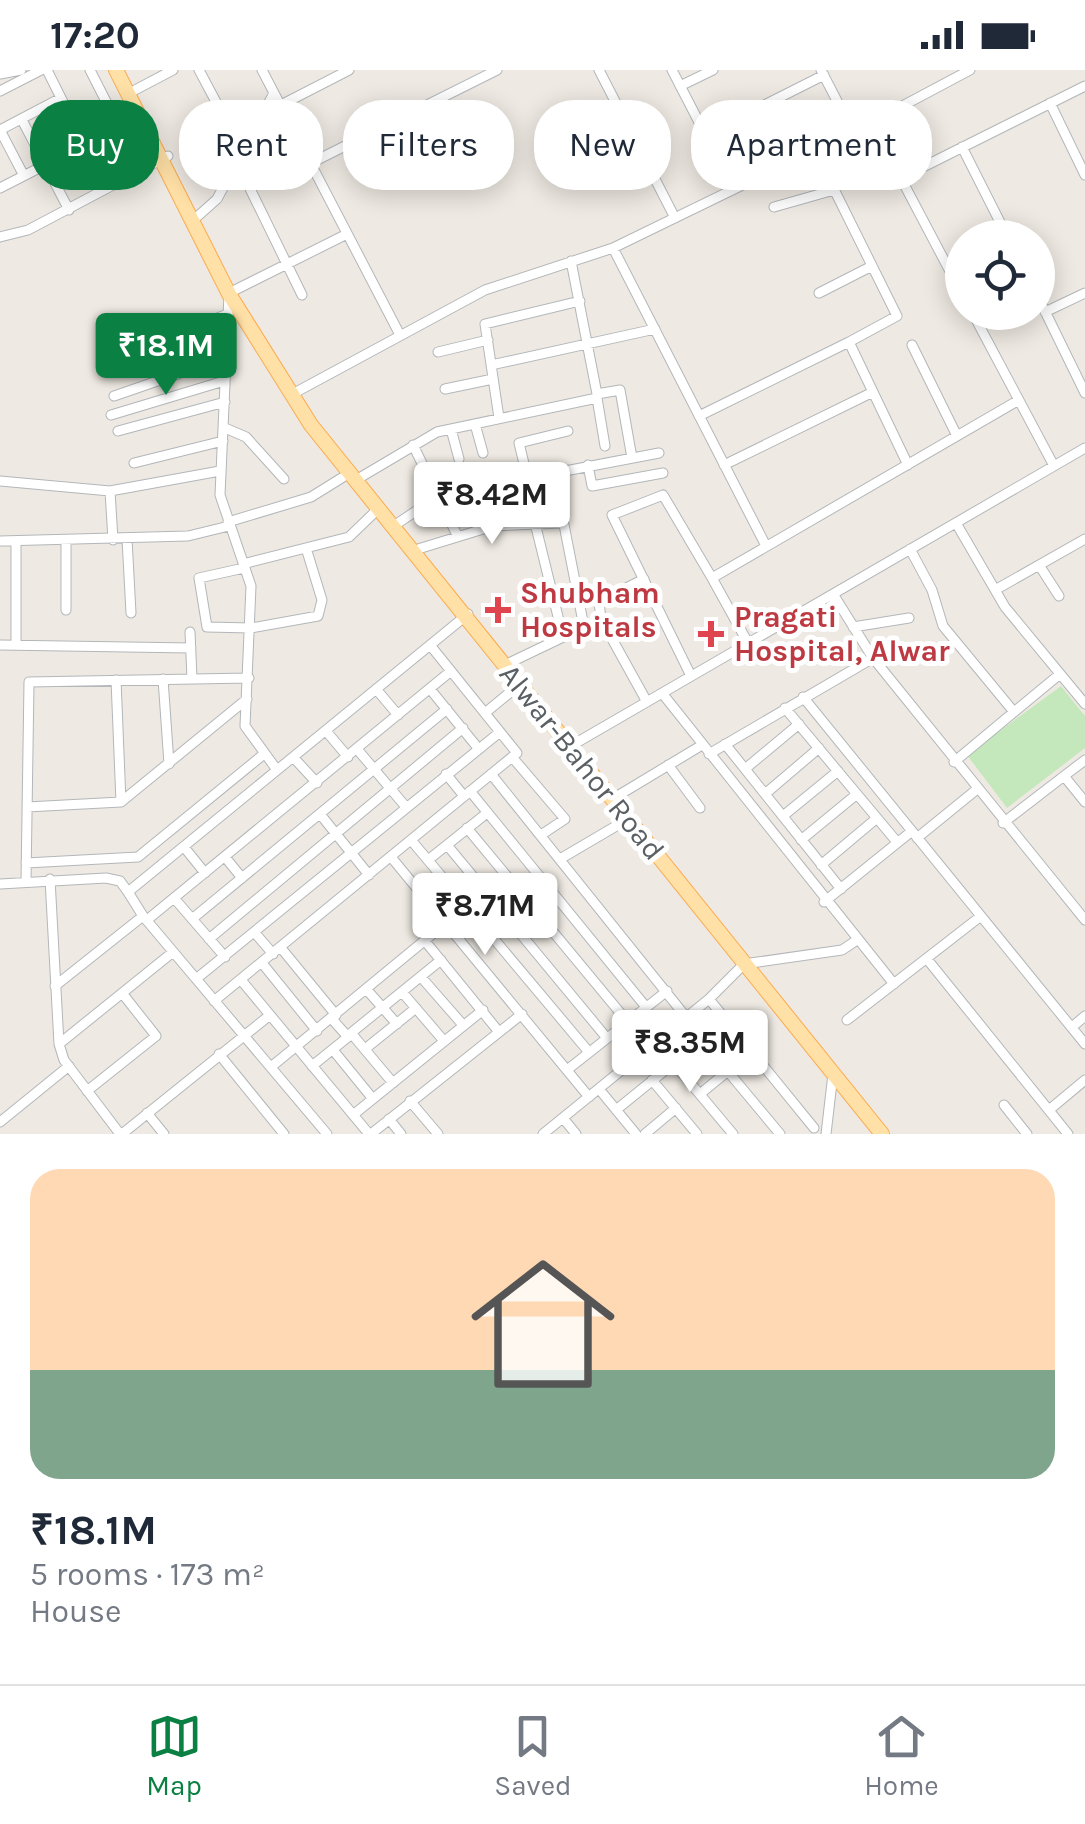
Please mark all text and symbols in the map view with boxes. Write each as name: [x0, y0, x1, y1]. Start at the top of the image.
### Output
text: 17:20: [50, 13, 140, 58]
chip: Buy: [30, 100, 159, 190]
chip: Rent: [179, 100, 323, 190]
chip: Filters: [343, 100, 514, 190]
chip: New: [534, 100, 671, 190]
chip: Apartment: [691, 100, 932, 190]
map controls: [945, 220, 1055, 330]
button: locate: [945, 220, 1055, 330]
pin: ₹18.1M: [85, 313, 247, 398]
text: ₹18.1M: [118, 327, 214, 364]
pin: ₹8.42M: [411, 462, 573, 547]
text: ₹8.42M: [436, 476, 548, 513]
place label: Shubham Hospitals: [520, 575, 660, 645]
marker: Shubham Hospitals: [485, 597, 511, 623]
place label: Pragati Hospital, Alwar: [734, 599, 950, 669]
marker: Pragati Hospital, Alwar: [698, 621, 724, 647]
street label: Alwar-Bahor Road: [492, 657, 672, 867]
pin: ₹8.71M: [404, 873, 566, 958]
text: ₹8.71M: [434, 887, 536, 924]
pin: ₹8.35M: [609, 1010, 771, 1095]
text: ₹8.35M: [634, 1024, 746, 1061]
icon: home: [453, 1234, 633, 1414]
text: ₹18.1M: [30, 1505, 157, 1555]
text: 5 rooms · 173 m²: [30, 1556, 265, 1593]
text: House: [30, 1593, 122, 1630]
tab: Map: [146, 1709, 202, 1802]
tab: Saved: [494, 1709, 572, 1802]
tab: Home: [864, 1709, 939, 1802]

